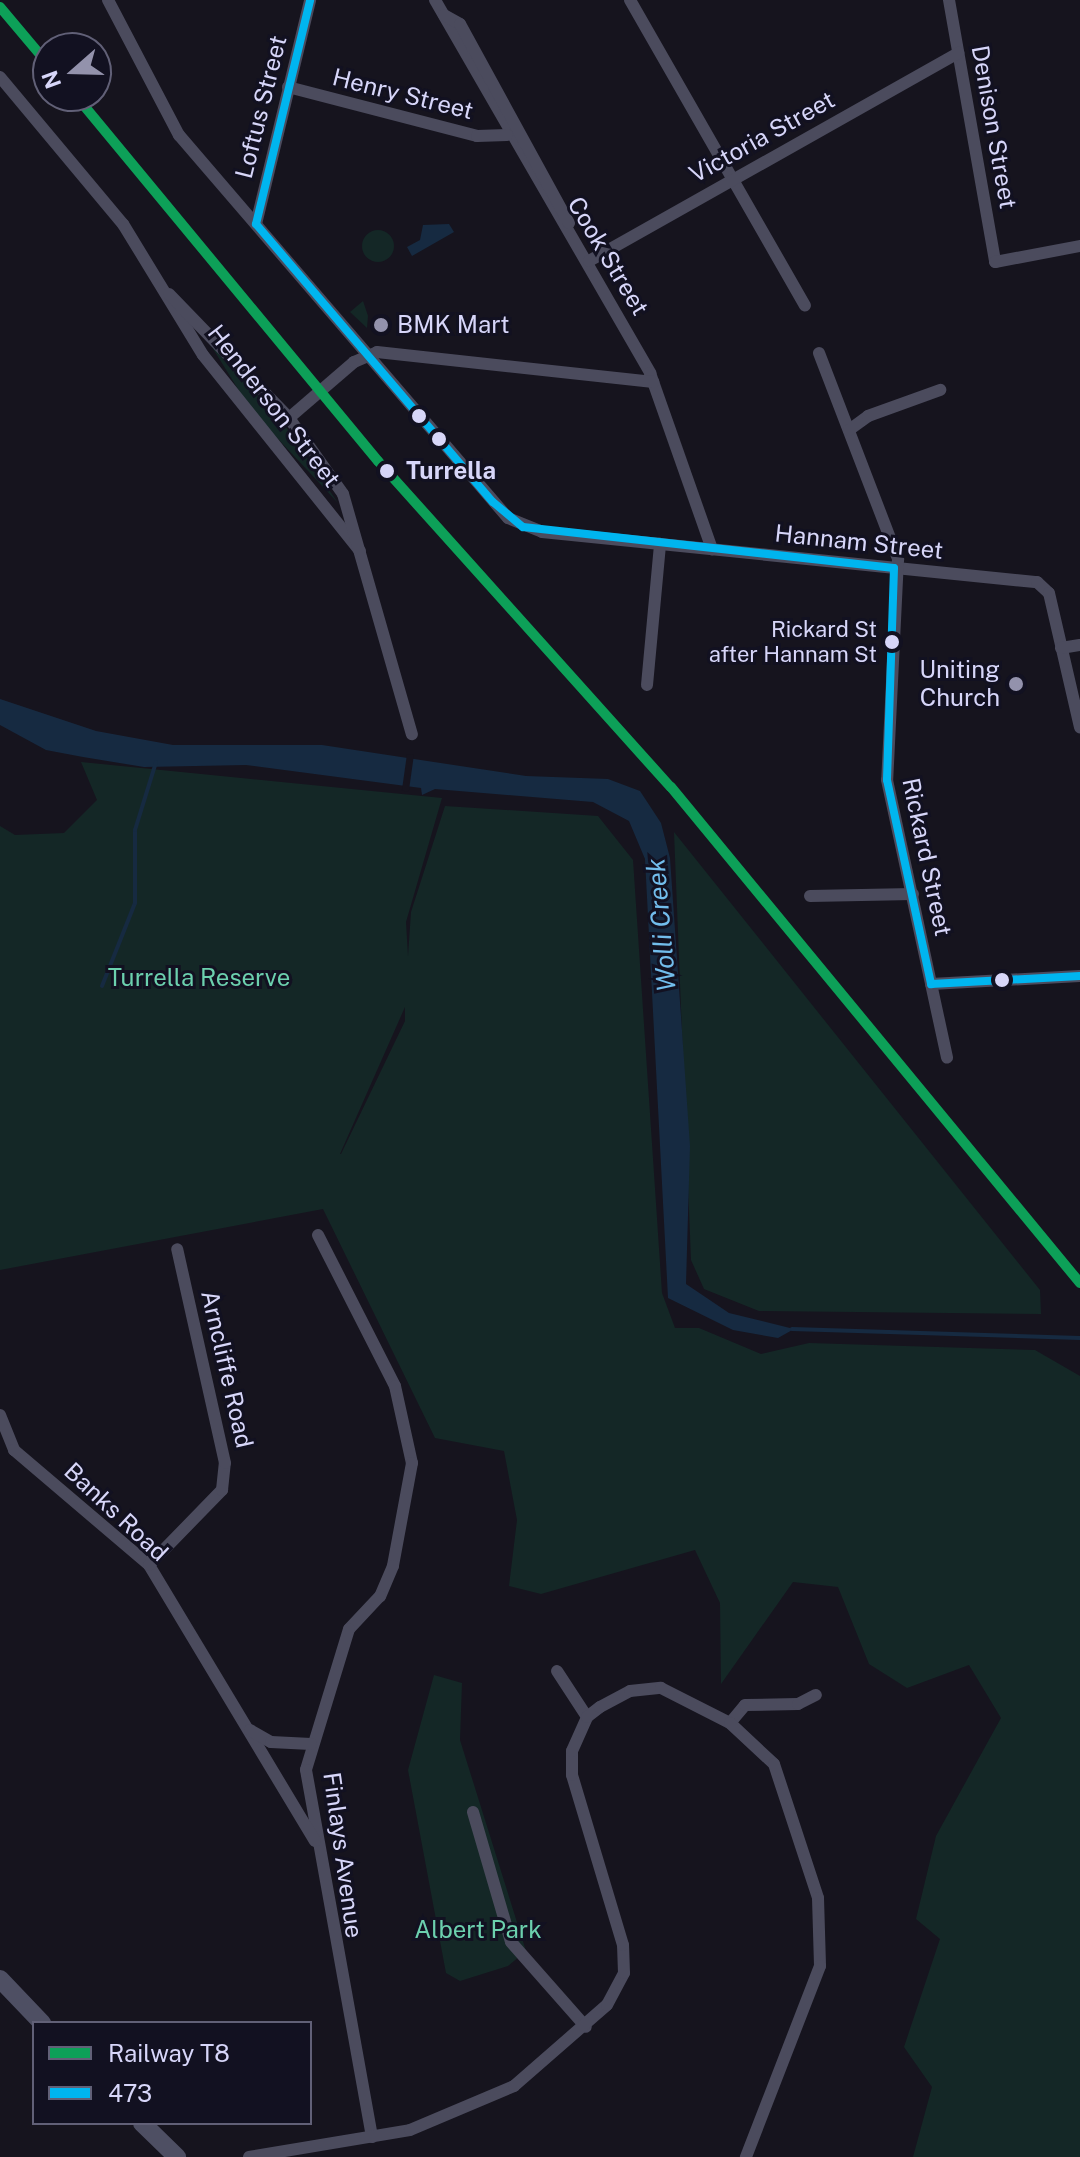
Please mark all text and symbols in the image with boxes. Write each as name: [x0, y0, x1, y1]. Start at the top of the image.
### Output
north arrow: [32, 32, 112, 112]
street label: Loftus Street: [229, 32, 293, 182]
street label: Denison Street: [965, 43, 1023, 211]
street label: Henry Street: [330, 63, 476, 125]
text: N: [36, 67, 66, 92]
street label: Victoria Street: [684, 85, 840, 189]
street label: Cook Street: [561, 192, 655, 320]
place label: BMK Mart: [397, 311, 510, 339]
marker: BMK Mart: [372, 316, 390, 334]
street label: Henderson Street: [202, 319, 346, 493]
unlabelled marker: [411, 408, 427, 424]
unlabelled marker: [431, 431, 447, 447]
place label: Turrella: [406, 457, 496, 485]
marker: Turrella: [375, 459, 399, 483]
street label: Hannam Street: [773, 519, 945, 565]
place label: Rickard St after Hannam St: [709, 616, 877, 668]
marker: Rickard St after Hannam St: [884, 634, 900, 650]
place label: Uniting Church: [919, 656, 1000, 712]
marker: Uniting Church: [1007, 675, 1025, 693]
street label: Rickard Street: [896, 775, 958, 939]
water label: Wolli Creek: [640, 857, 682, 993]
park label: Turrella Reserve: [108, 964, 290, 992]
unlabelled marker: [994, 972, 1010, 988]
street label: Arncliffe Road: [195, 1287, 259, 1451]
street label: Banks Road: [58, 1457, 174, 1567]
street label: Finlays Avenue: [317, 1770, 369, 1940]
park label: Albert Park: [414, 1916, 542, 1944]
legend: [32, 2021, 312, 2125]
text: Railway T8: [108, 2039, 230, 2067]
text: 473: [108, 2079, 152, 2107]

